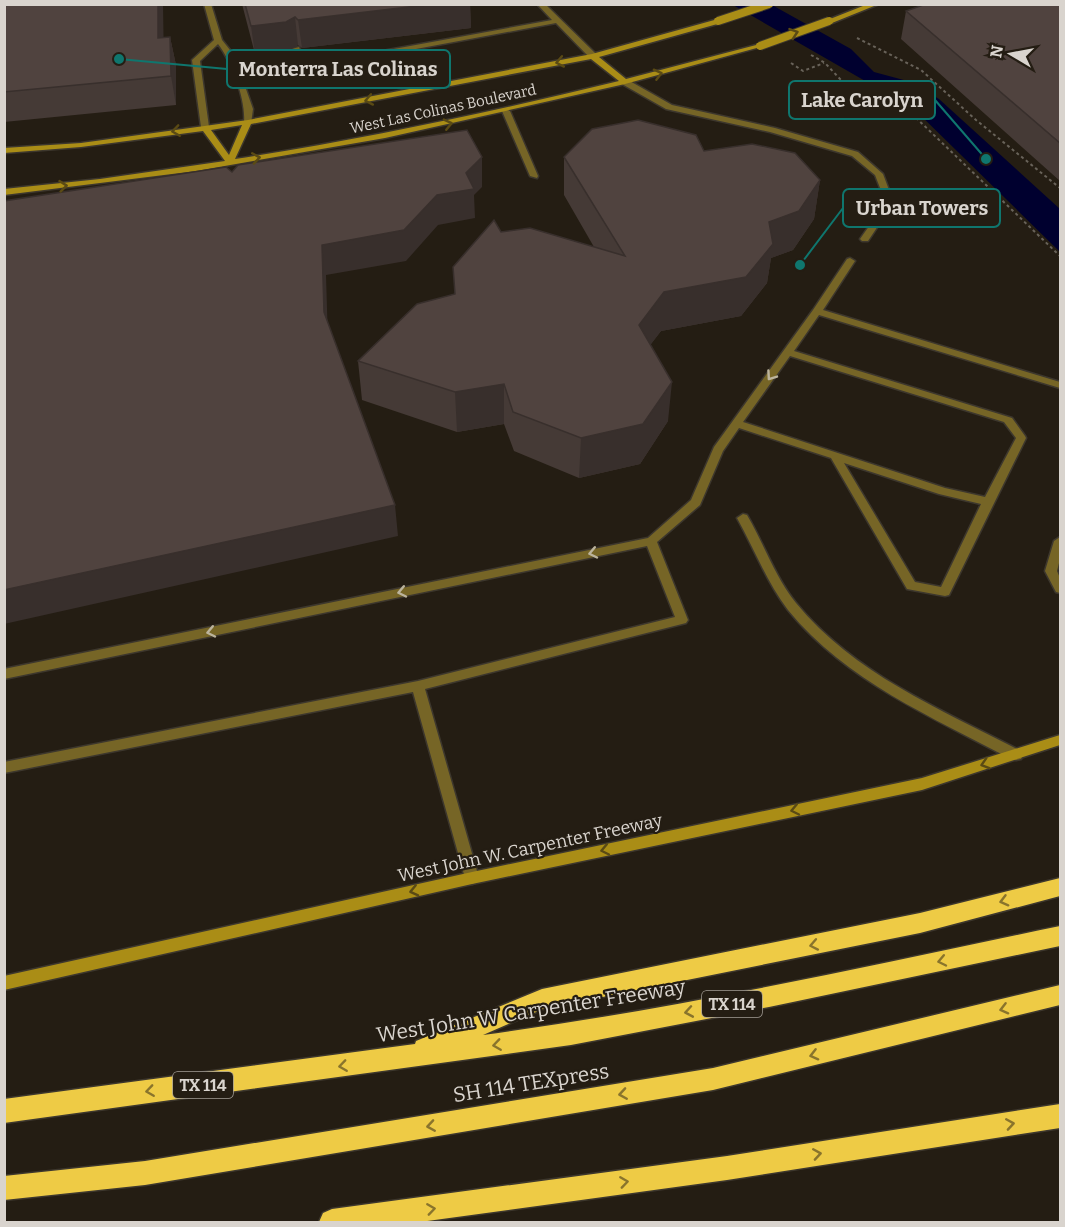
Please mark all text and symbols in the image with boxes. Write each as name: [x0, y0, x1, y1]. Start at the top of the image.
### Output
north arrow: [981, 24, 1041, 84]
one-way arrow: [788, 28, 799, 41]
text: N: [986, 44, 1007, 59]
callout: Monterra Las Colinas: [227, 50, 450, 88]
one-way arrow: [555, 55, 565, 68]
text: Monterra Las Colinas: [238, 57, 438, 81]
one-way arrow: [652, 68, 662, 81]
street label: West Las Colinas Boulevard: [348, 80, 538, 138]
callout: Lake Carolyn: [789, 81, 935, 119]
text: Lake Carolyn: [801, 88, 923, 112]
one-way arrow: [364, 93, 374, 106]
one-way arrow: [442, 119, 452, 132]
one-way arrow: [172, 125, 181, 137]
one-way arrow: [251, 152, 260, 164]
one-way arrow: [58, 180, 67, 193]
callout: Urban Towers: [843, 189, 1000, 227]
text: Urban Towers: [856, 196, 988, 220]
one-way arrow: [767, 369, 778, 380]
one-way arrow: [589, 545, 599, 558]
one-way arrow: [398, 585, 408, 598]
one-way arrow: [207, 624, 217, 637]
one-way arrow: [980, 757, 991, 769]
one-way arrow: [791, 803, 801, 816]
street label: West John W. Carpenter Freeway: [396, 809, 665, 887]
one-way arrow: [600, 843, 610, 856]
one-way arrow: [409, 883, 419, 896]
one-way arrow: [999, 894, 1009, 907]
one-way arrow: [809, 938, 819, 951]
one-way arrow: [937, 954, 947, 967]
street label: West John W Carpenter Freeway: [375, 974, 688, 1048]
road number: TX 114: [702, 991, 762, 1017]
one-way arrow: [999, 1002, 1009, 1015]
one-way arrow: [684, 1005, 694, 1018]
one-way arrow: [492, 1038, 501, 1050]
one-way arrow: [809, 1047, 819, 1060]
street label: SH 114 TEXpress: [451, 1058, 611, 1108]
one-way arrow: [338, 1059, 348, 1072]
road number: TX 114: [173, 1072, 233, 1098]
one-way arrow: [145, 1085, 154, 1097]
one-way arrow: [618, 1087, 628, 1100]
one-way arrow: [1005, 1118, 1015, 1131]
one-way arrow: [426, 1119, 435, 1131]
one-way arrow: [813, 1148, 822, 1160]
one-way arrow: [620, 1176, 629, 1188]
one-way arrow: [427, 1203, 436, 1215]

